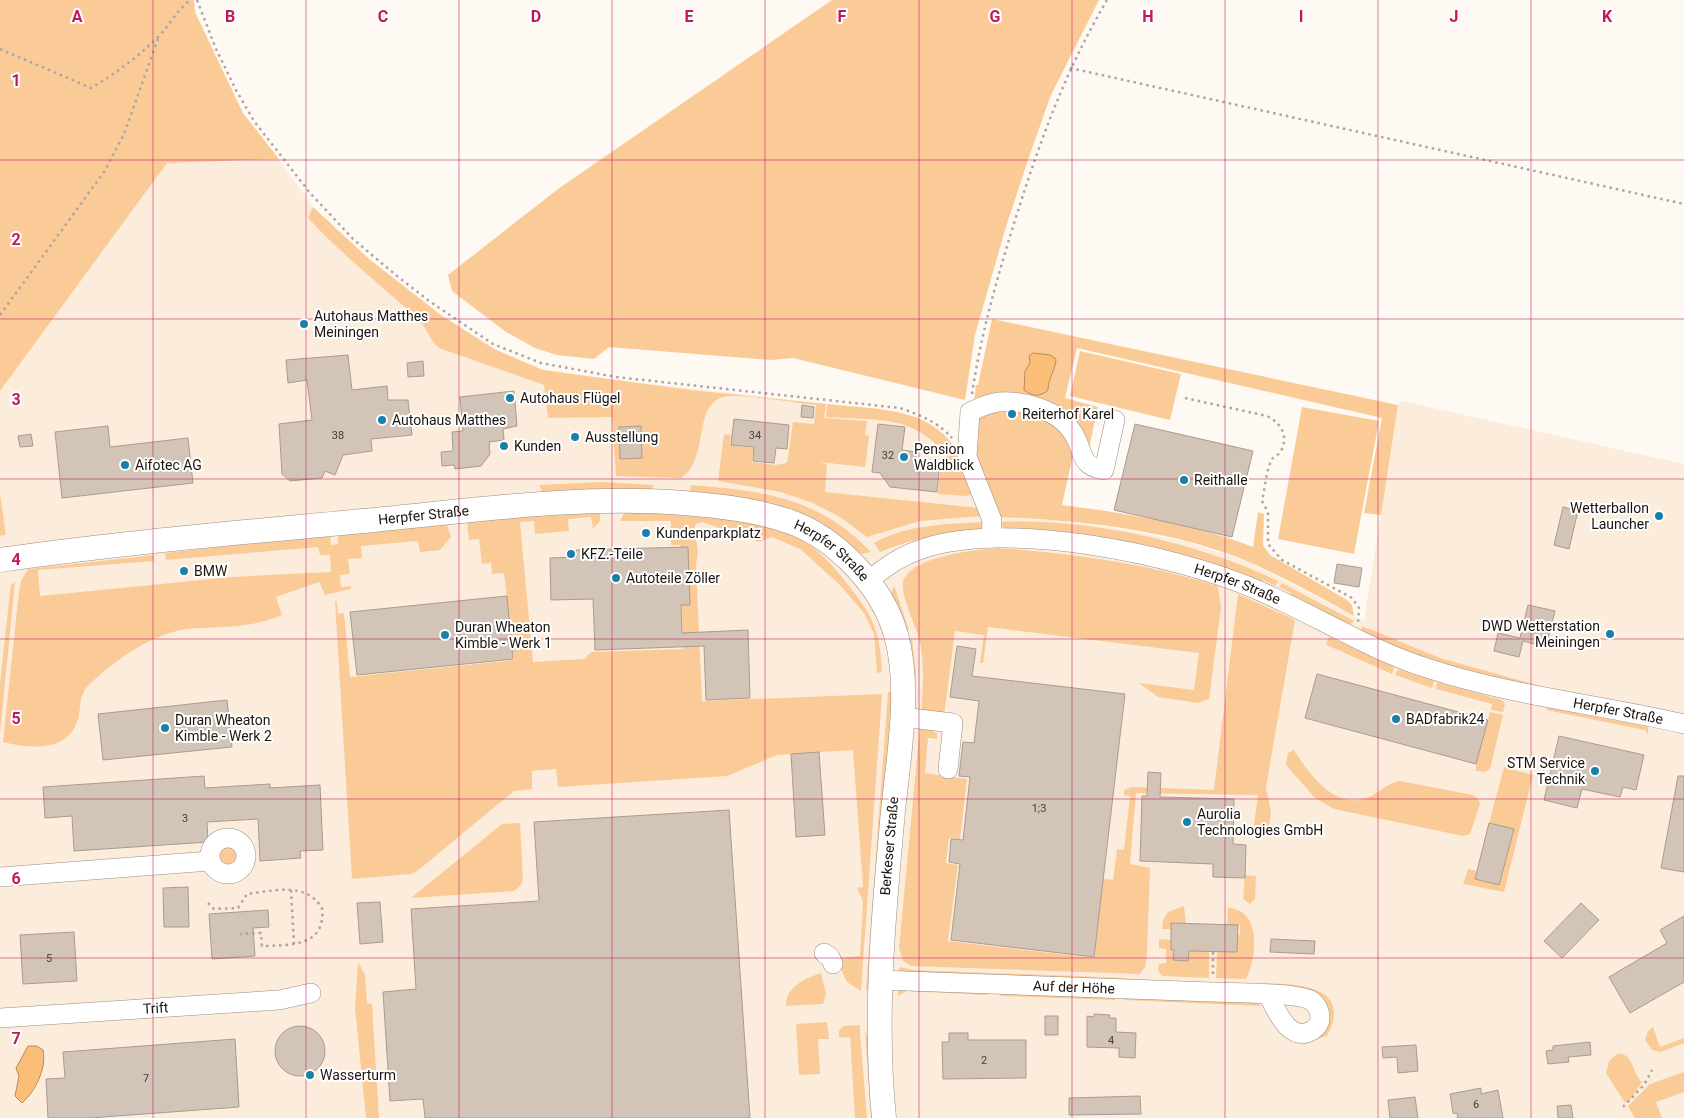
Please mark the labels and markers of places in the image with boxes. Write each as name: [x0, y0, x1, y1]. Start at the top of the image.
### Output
place label: Autohaus Matthes Meiningen: [314, 308, 428, 340]
marker: Autohaus Matthes Meiningen: [298, 318, 310, 330]
place label: Autohaus Flügel: [520, 390, 621, 406]
marker: Autohaus Flügel: [504, 392, 516, 404]
place label: Reiterhof Karel: [1022, 406, 1114, 422]
marker: Reiterhof Karel: [1006, 408, 1018, 420]
place label: Autohaus Matthes: [392, 412, 506, 428]
marker: Autohaus Matthes: [376, 414, 388, 426]
place label: Ausstellung: [585, 429, 658, 445]
marker: Ausstellung: [569, 431, 581, 443]
place label: Kunden: [514, 438, 561, 454]
marker: Kunden: [498, 440, 510, 452]
place label: Pension Waldblick: [914, 441, 975, 473]
marker: Pension Waldblick: [898, 451, 910, 463]
place label: Aifotec AG: [135, 457, 202, 473]
marker: Aifotec AG: [119, 459, 131, 471]
place label: Reithalle: [1194, 472, 1248, 488]
marker: Reithalle: [1178, 474, 1190, 486]
place label: Wetterballon Launcher: [1570, 500, 1649, 532]
marker: Wetterballon Launcher: [1653, 510, 1665, 522]
place label: Kundenparkplatz: [656, 525, 761, 541]
marker: Kundenparkplatz: [640, 527, 652, 539]
place label: KFZ.-Teile: [581, 546, 643, 562]
marker: KFZ.-Teile: [565, 548, 577, 560]
place label: BMW: [194, 563, 228, 579]
marker: BMW: [178, 565, 190, 577]
place label: Autoteile Zöller: [626, 570, 720, 586]
marker: Autoteile Zöller: [610, 572, 622, 584]
place label: DWD Wetterstation Meiningen: [1482, 618, 1600, 650]
place label: Duran Wheaton Kimble - Werk 1: [455, 619, 552, 651]
marker: DWD Wetterstation Meiningen: [1604, 628, 1616, 640]
marker: Duran Wheaton Kimble - Werk 1: [439, 629, 451, 641]
place label: BADfabrik24: [1406, 711, 1484, 727]
place label: Duran Wheaton Kimble - Werk 2: [175, 712, 272, 744]
marker: BADfabrik24: [1390, 713, 1402, 725]
marker: Duran Wheaton Kimble - Werk 2: [159, 722, 171, 734]
place label: STM Service Technik: [1507, 755, 1586, 787]
marker: STM Service Technik: [1589, 765, 1601, 777]
place label: Aurolia Technologies GmbH: [1197, 806, 1323, 838]
marker: Aurolia Technologies GmbH: [1181, 816, 1193, 828]
place label: Wasserturm: [320, 1067, 396, 1083]
marker: Wasserturm: [304, 1069, 316, 1081]

